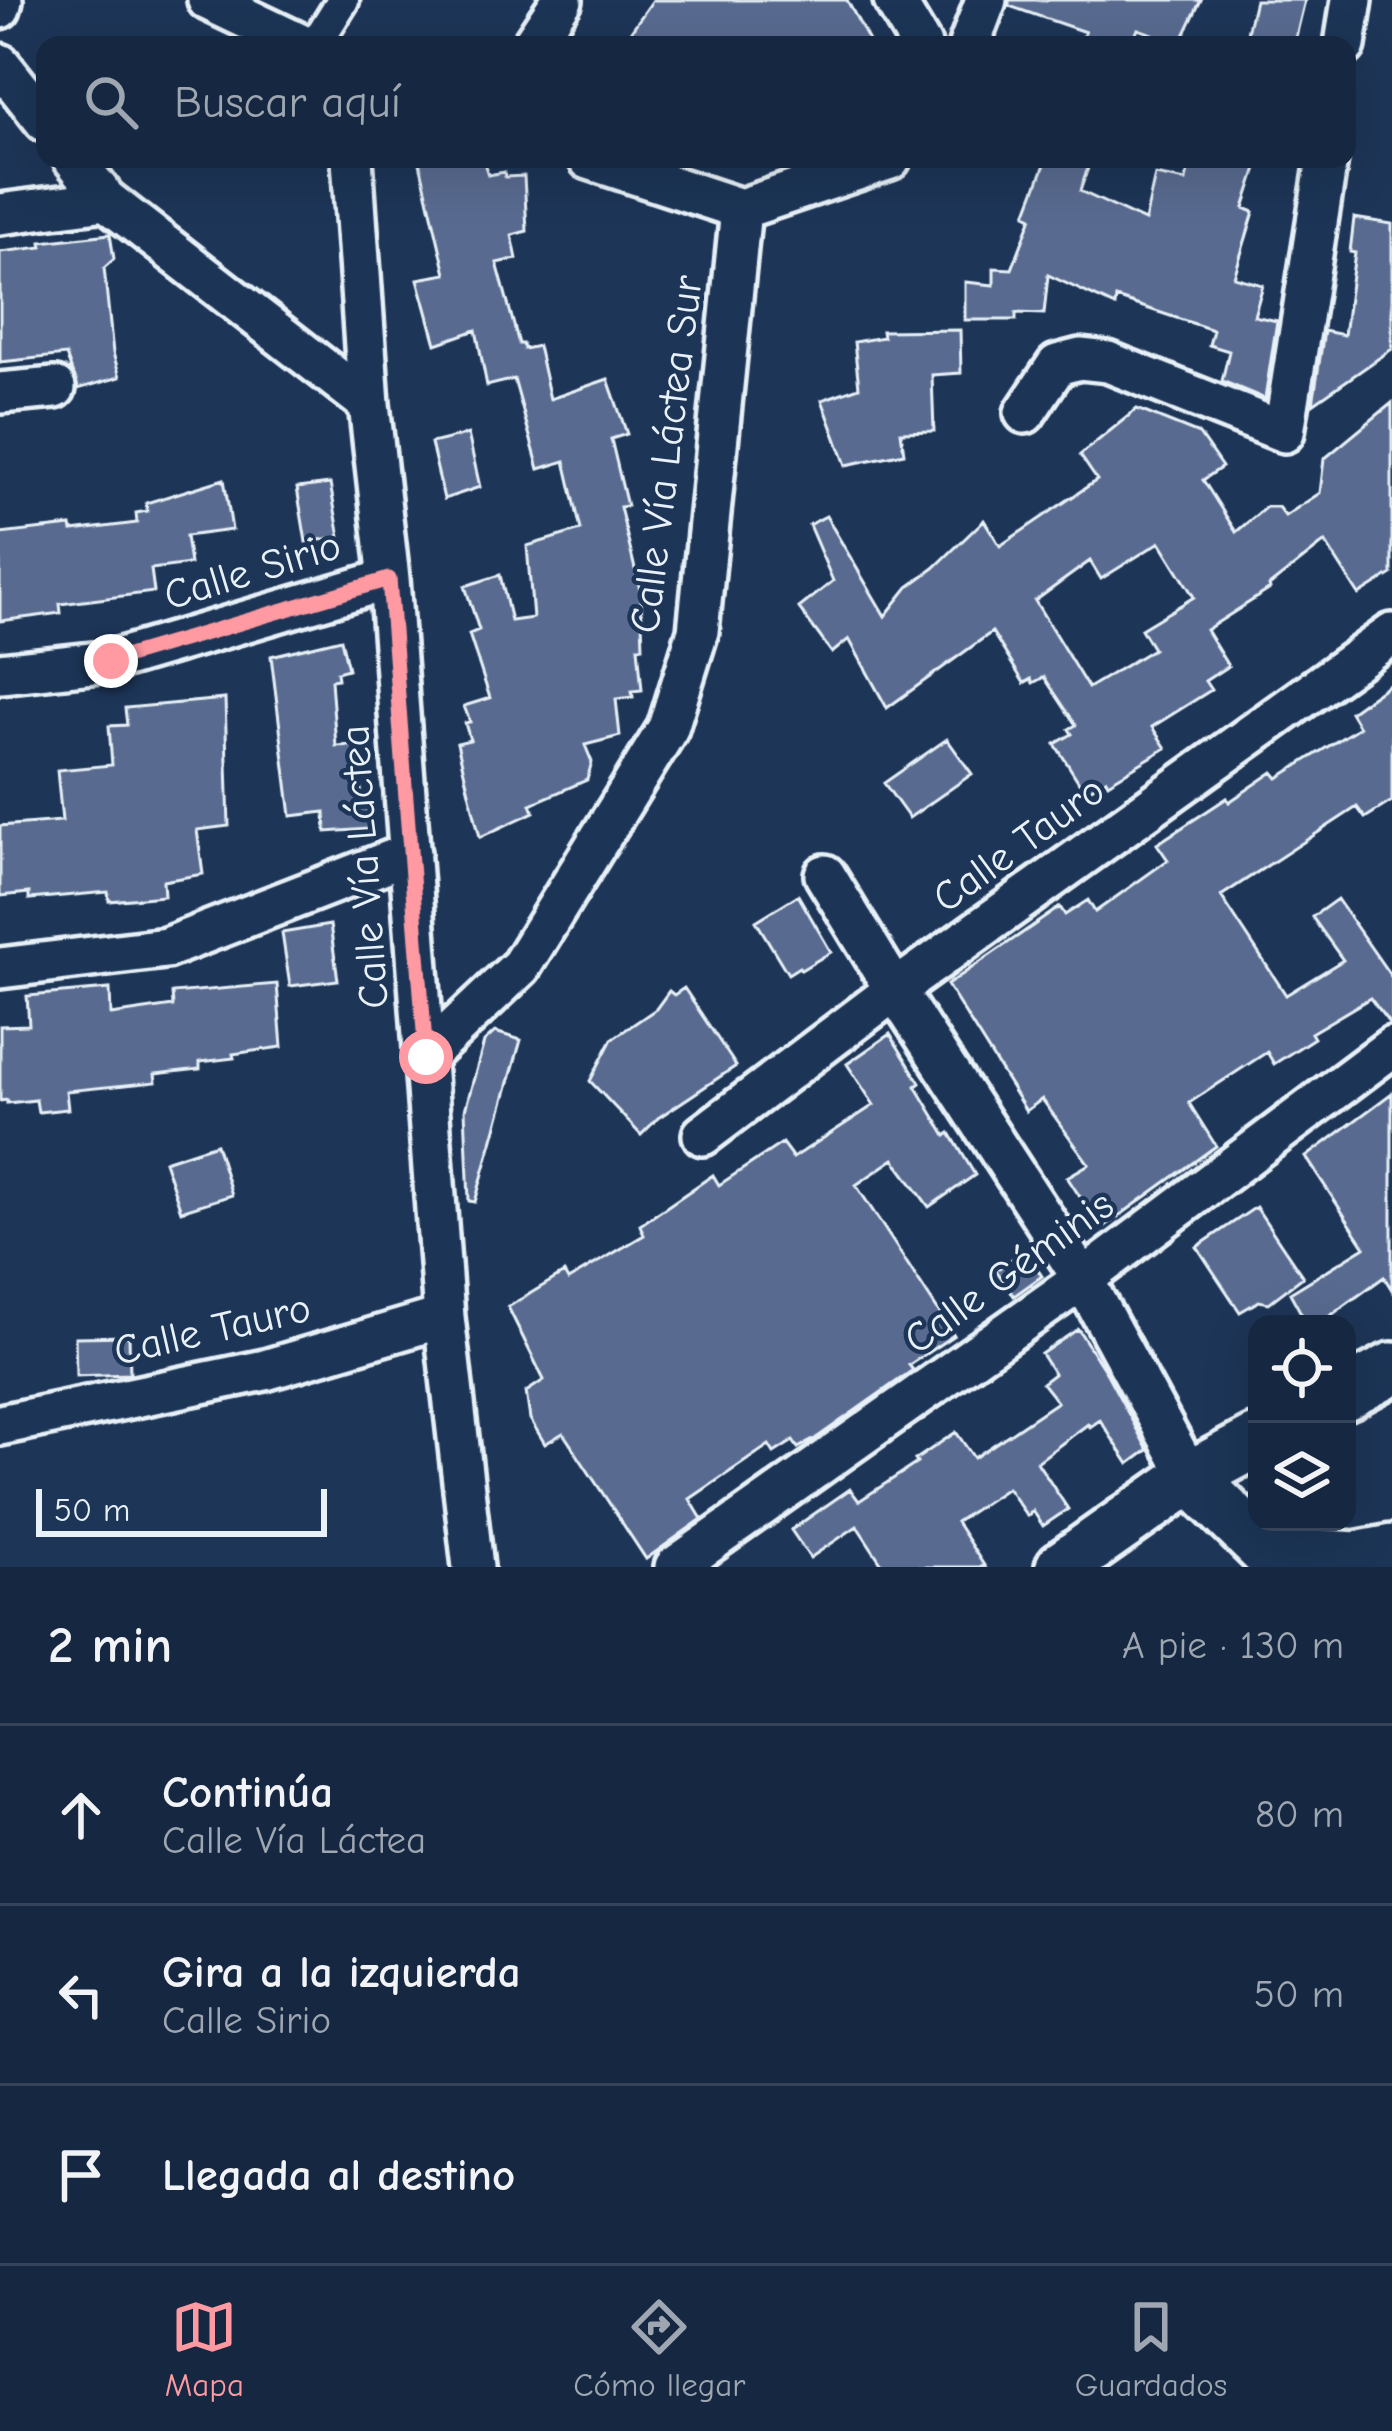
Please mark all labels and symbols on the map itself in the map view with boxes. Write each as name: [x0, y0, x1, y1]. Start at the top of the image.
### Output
street label: Calle Vía Láctea Sur: [620, 272, 713, 636]
street label: Calle Sirio: [158, 520, 347, 620]
route end: [84, 634, 138, 688]
street label: Calle Vía Láctea: [330, 723, 399, 1010]
street label: Calle Tauro: [923, 766, 1114, 923]
route start: [399, 1030, 453, 1084]
street label: Calle Géminis: [895, 1180, 1123, 1364]
street label: Calle Tauro: [109, 1283, 315, 1376]
scale bar: [36, 1483, 327, 1536]

